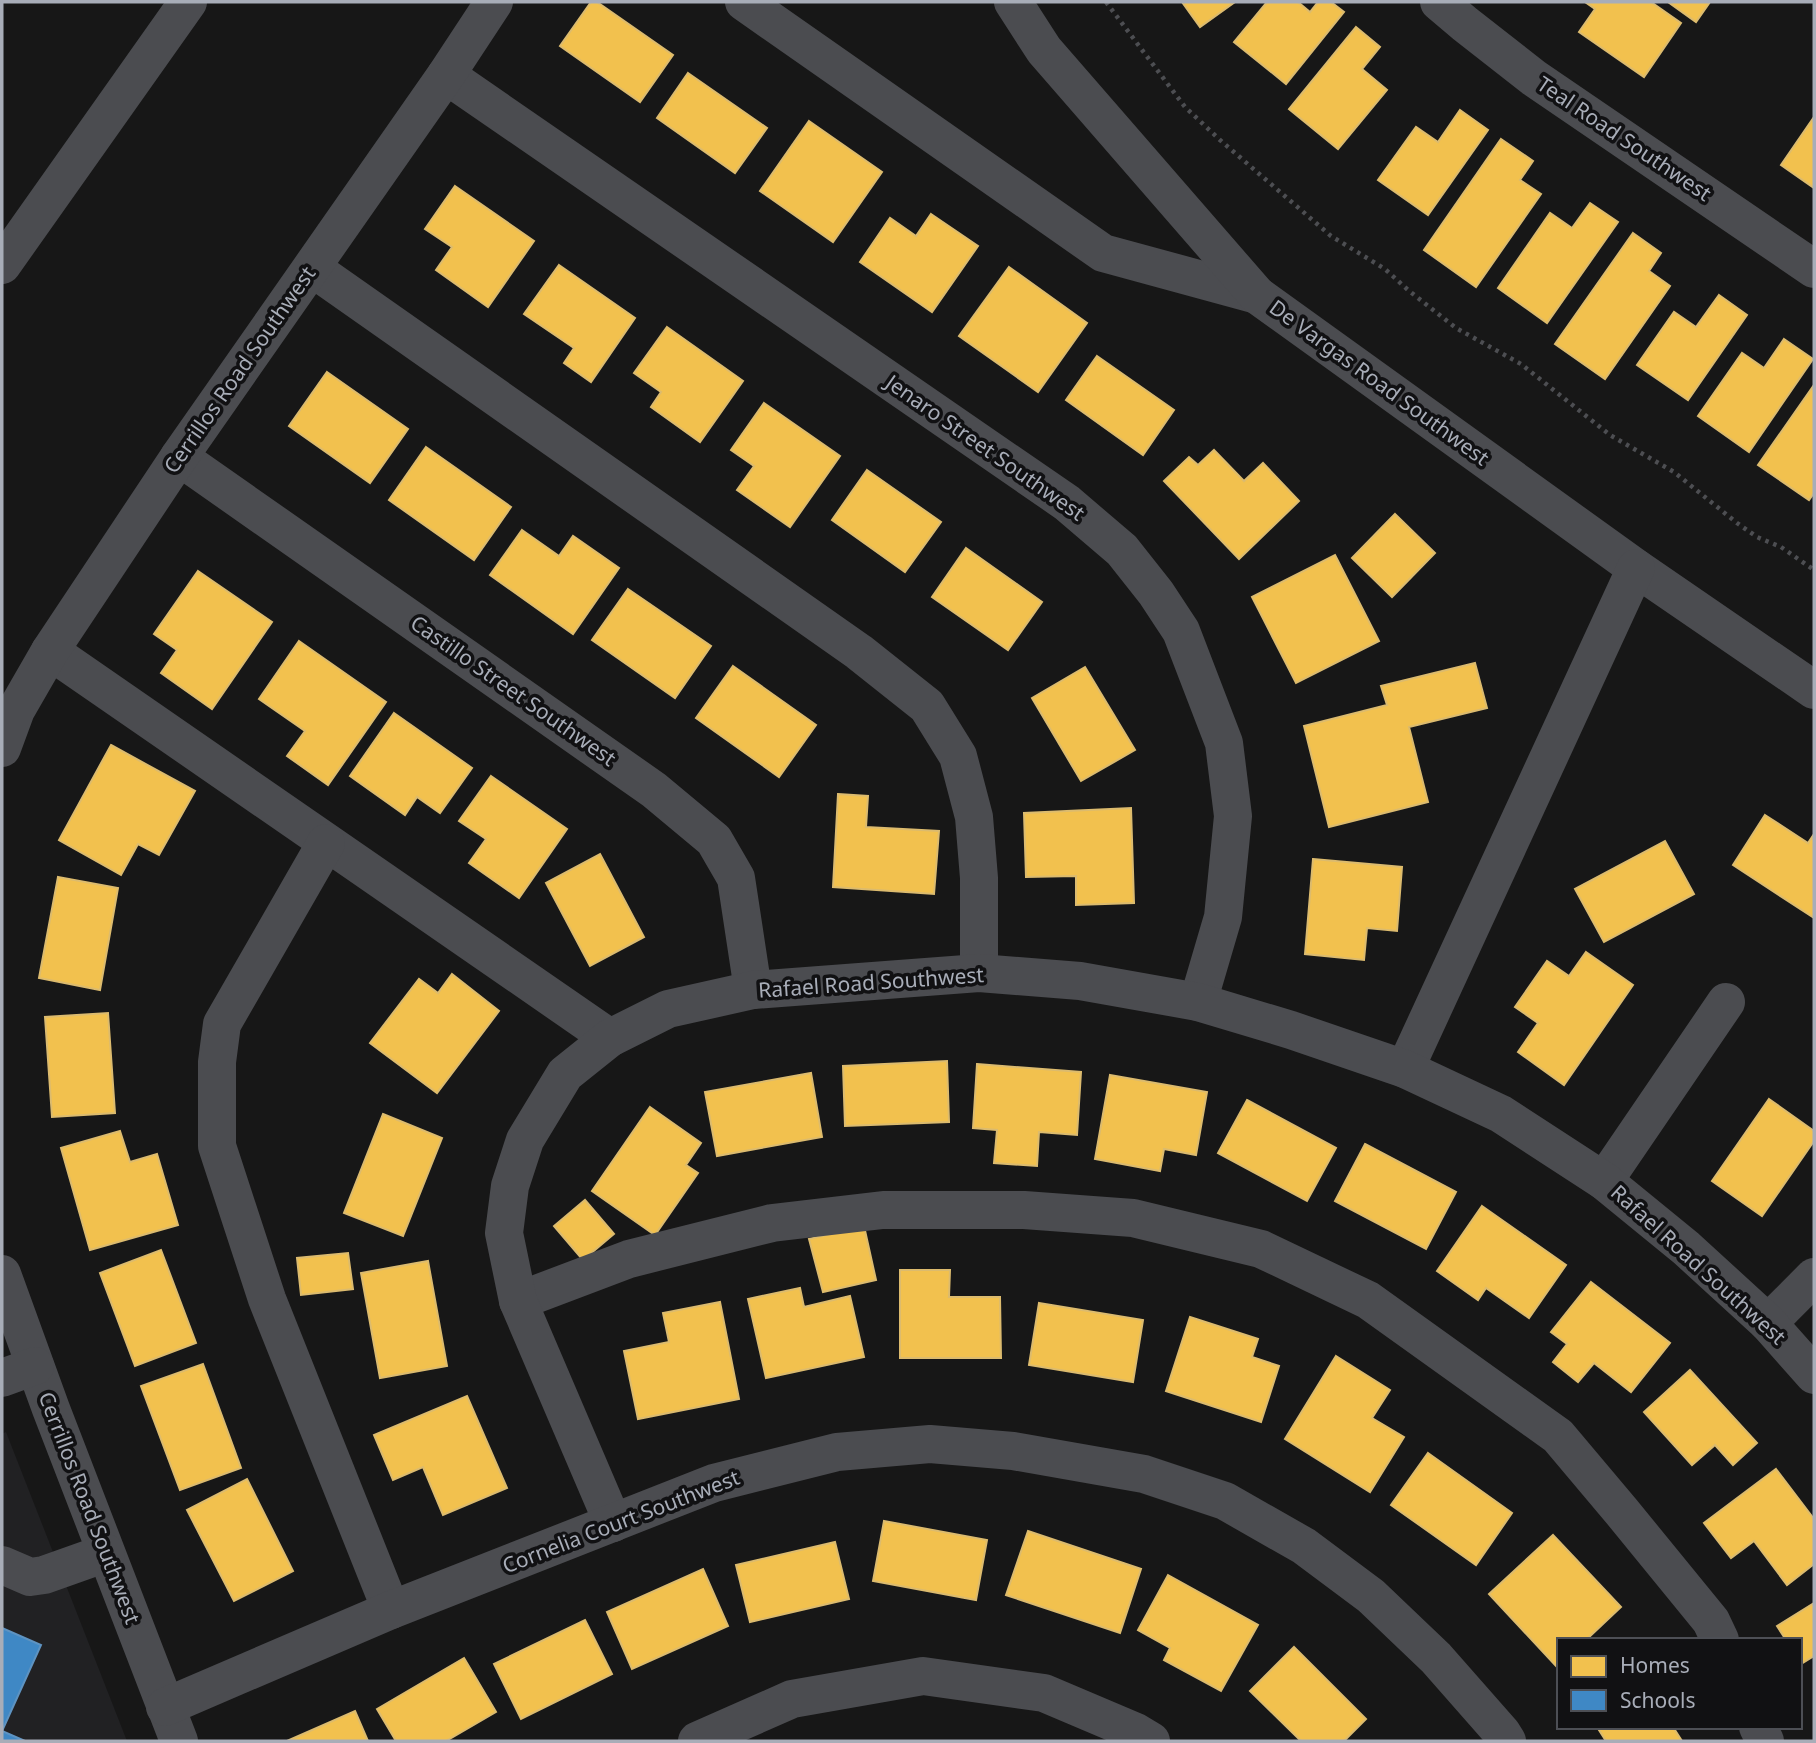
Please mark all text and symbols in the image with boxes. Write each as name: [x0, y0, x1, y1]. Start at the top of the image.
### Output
street label: Teal Road Southwest: [1532, 69, 1717, 207]
street label: Cerrillos Road Southwest: [157, 260, 322, 478]
street label: De Vargas Road Southwest: [1264, 293, 1495, 472]
street label: Jenaro Street Southwest: [879, 367, 1091, 527]
street label: Castillo Street Southwest: [405, 608, 622, 772]
street label: Rafael Road Southwest: [757, 960, 985, 1004]
street label: Rafael Road Southwest: [1605, 1178, 1792, 1351]
street label: Cerrillos Road Southwest: [33, 1388, 147, 1628]
street label: Cornelia Court Southwest: [498, 1463, 744, 1579]
legend: [1557, 1638, 1802, 1729]
text: Homes: [1620, 1651, 1690, 1679]
text: Schools: [1620, 1686, 1695, 1714]

